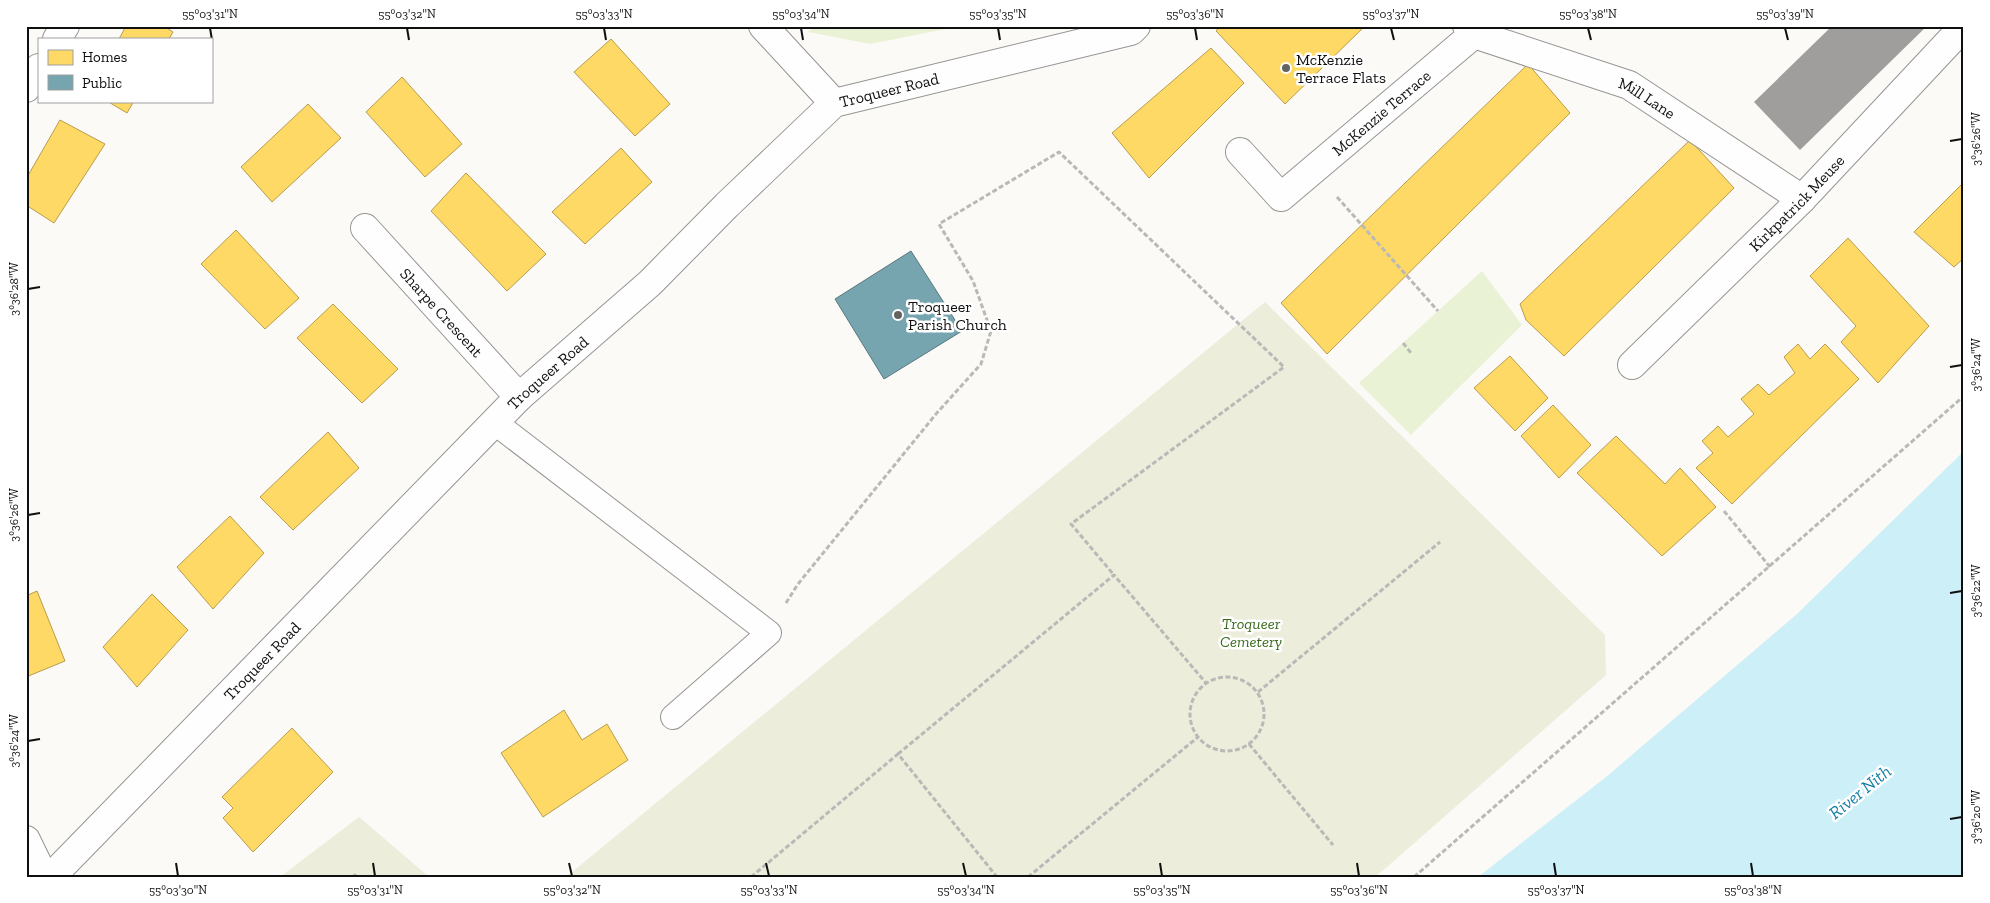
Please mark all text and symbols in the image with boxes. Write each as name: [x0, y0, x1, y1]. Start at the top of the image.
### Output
text: 55°03'31"N: [182, 7, 238, 21]
text: 55°03'32"N: [378, 7, 436, 21]
text: 55°03'33"N: [575, 7, 633, 21]
text: 55°03'34"N: [772, 7, 830, 21]
text: 55°03'35"N: [969, 7, 1027, 21]
text: 55°03'36"N: [1166, 7, 1224, 21]
text: 55°03'37"N: [1363, 7, 1420, 21]
text: 55°03'38"N: [1559, 7, 1617, 21]
text: 55°03'39"N: [1756, 7, 1814, 21]
legend: [38, 38, 212, 102]
text: Homes: [82, 48, 127, 66]
place label: McKenzie Terrace Flats: [1296, 50, 1386, 87]
marker: McKenzie Terrace Flats: [1280, 62, 1292, 74]
street label: McKenzie Terrace: [1328, 66, 1435, 160]
street label: Troqueer Road: [837, 69, 941, 111]
street label: Mill Lane: [1616, 73, 1679, 123]
text: Public: [82, 74, 122, 92]
text: 3°36'26"W: [1969, 112, 1983, 166]
street label: Kirkpatrick Meuse: [1745, 151, 1848, 255]
text: 3°36'28"W: [7, 261, 21, 316]
street label: Sharpe Crescent: [396, 264, 487, 361]
place label: Troqueer Parish Church: [908, 297, 1007, 334]
marker: Troqueer Parish Church: [892, 309, 904, 321]
street label: Troqueer Road: [503, 332, 592, 413]
text: 3°36'24"W: [1969, 338, 1983, 392]
text: 3°36'26"W: [7, 488, 21, 542]
text: 3°36'22"W: [1969, 564, 1983, 618]
park label: Troqueer Cemetery: [1220, 614, 1283, 651]
street label: Troqueer Road: [220, 618, 305, 704]
text: 3°36'24"W: [7, 714, 21, 768]
water label: River Nith: [1824, 760, 1896, 824]
text: 3°36'20"W: [1969, 789, 1983, 844]
text: 55°03'30"N: [149, 883, 207, 897]
text: 55°03'31"N: [347, 883, 403, 897]
text: 55°03'32"N: [543, 883, 601, 897]
text: 55°03'33"N: [740, 883, 798, 897]
text: 55°03'34"N: [937, 883, 995, 897]
text: 55°03'35"N: [1133, 883, 1191, 897]
text: 55°03'36"N: [1330, 883, 1388, 897]
text: 55°03'37"N: [1528, 883, 1585, 897]
text: 55°03'38"N: [1724, 883, 1782, 897]

